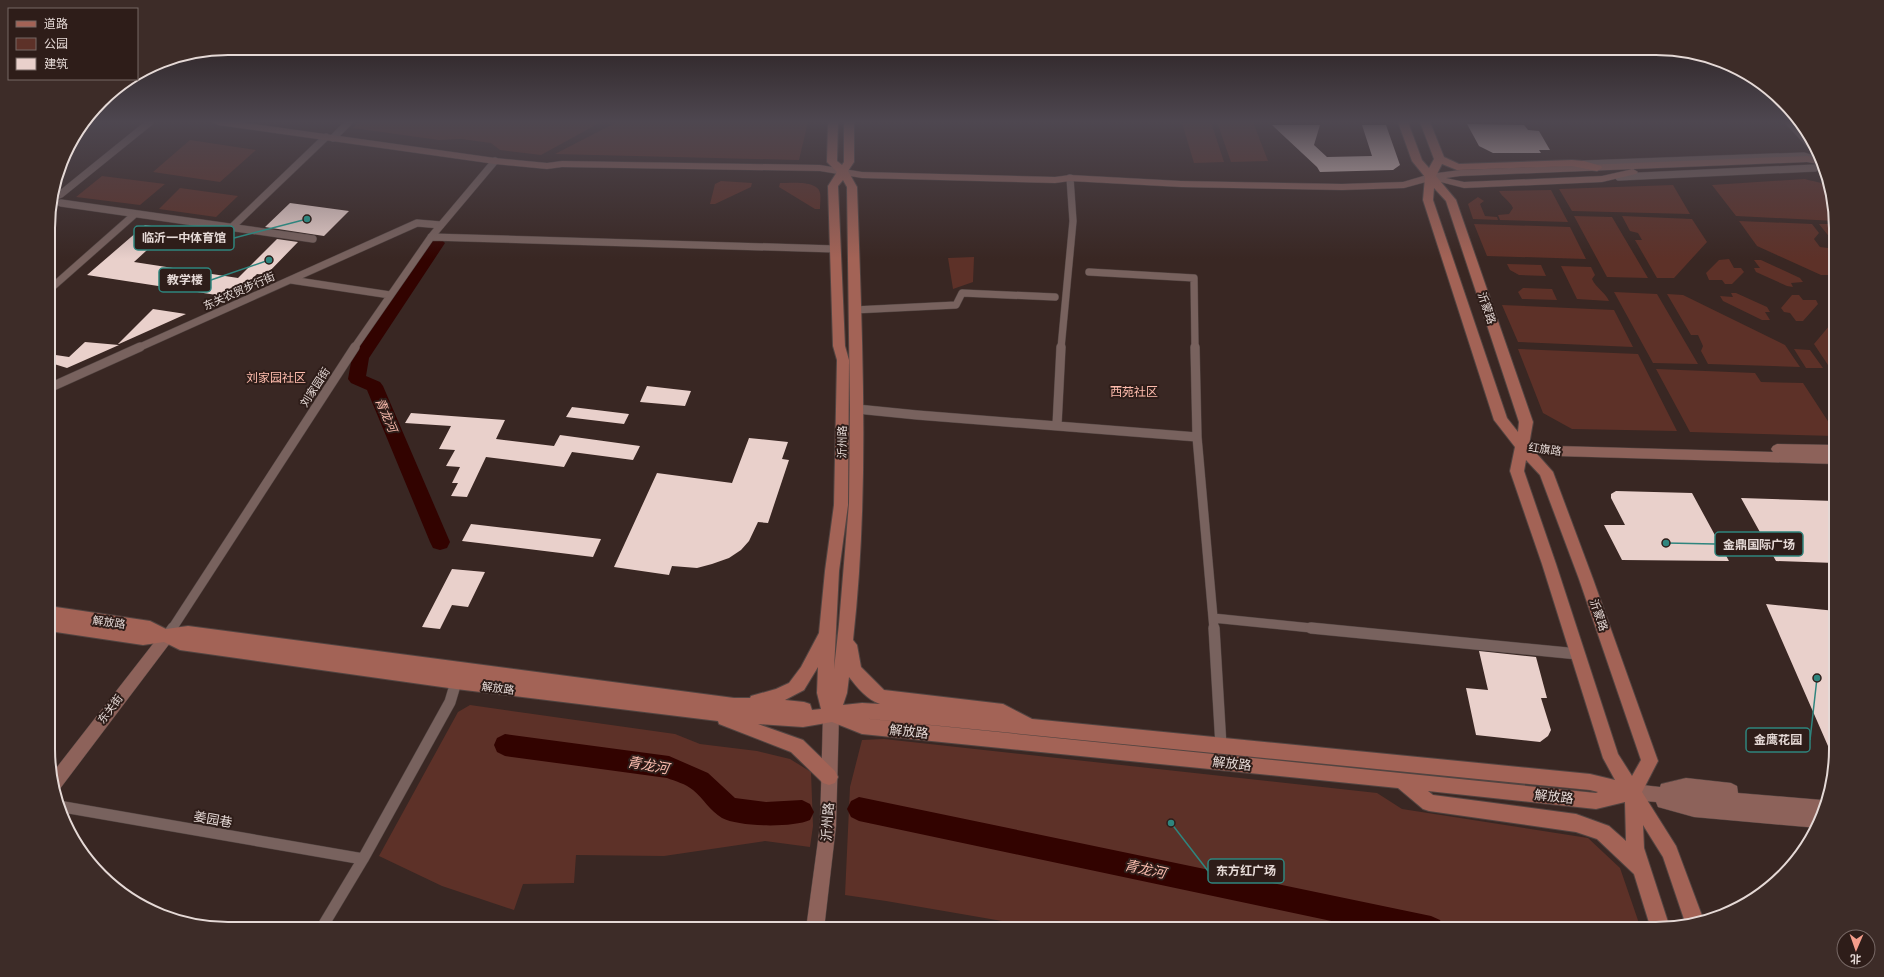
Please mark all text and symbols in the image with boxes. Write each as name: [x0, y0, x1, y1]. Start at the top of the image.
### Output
legend: [8, 8, 138, 80]
text: 道路: [44, 16, 68, 31]
text: 公园: [44, 36, 68, 51]
text: 建筑: [44, 56, 68, 71]
callout: 临沂一中体育馆: [134, 226, 234, 250]
text: 临沂一中体育馆: [142, 230, 226, 245]
callout: 教学楼: [159, 268, 211, 292]
street label: 东关农贸步行街: [201, 269, 277, 312]
text: 教学楼: [167, 272, 203, 287]
street label: 沂蒙路: [1476, 290, 1499, 326]
street label: 刘家园街: [297, 365, 332, 409]
district label: 刘家园社区: [246, 370, 306, 385]
district label: 西苑社区: [1110, 384, 1158, 399]
water label: 青龙河: [373, 395, 401, 436]
street label: 沂州路: [835, 425, 848, 459]
street label: 红旗路: [1528, 440, 1562, 457]
callout: 金鼎国际广场: [1715, 532, 1803, 556]
text: 金鼎国际广场: [1723, 537, 1795, 552]
street label: 沂蒙路: [1588, 597, 1611, 633]
street label: 解放路: [92, 613, 126, 630]
street label: 解放路: [481, 679, 515, 696]
street label: 东关街: [94, 692, 125, 726]
street label: 解放路: [889, 721, 929, 741]
callout: 金鹰花园: [1746, 728, 1810, 752]
text: 金鹰花园: [1754, 732, 1802, 747]
water label: 青龙河: [626, 752, 673, 777]
street label: 解放路: [1212, 753, 1252, 773]
street label: 解放路: [1534, 786, 1574, 806]
street label: 沂州路: [818, 802, 836, 842]
street label: 姜园巷: [192, 808, 234, 830]
water label: 青龙河: [1123, 856, 1170, 882]
callout: 东方红广场: [1208, 859, 1284, 883]
text: 东方红广场: [1216, 863, 1276, 878]
north arrow: [1836, 929, 1876, 969]
text: 北: [1850, 953, 1861, 966]

